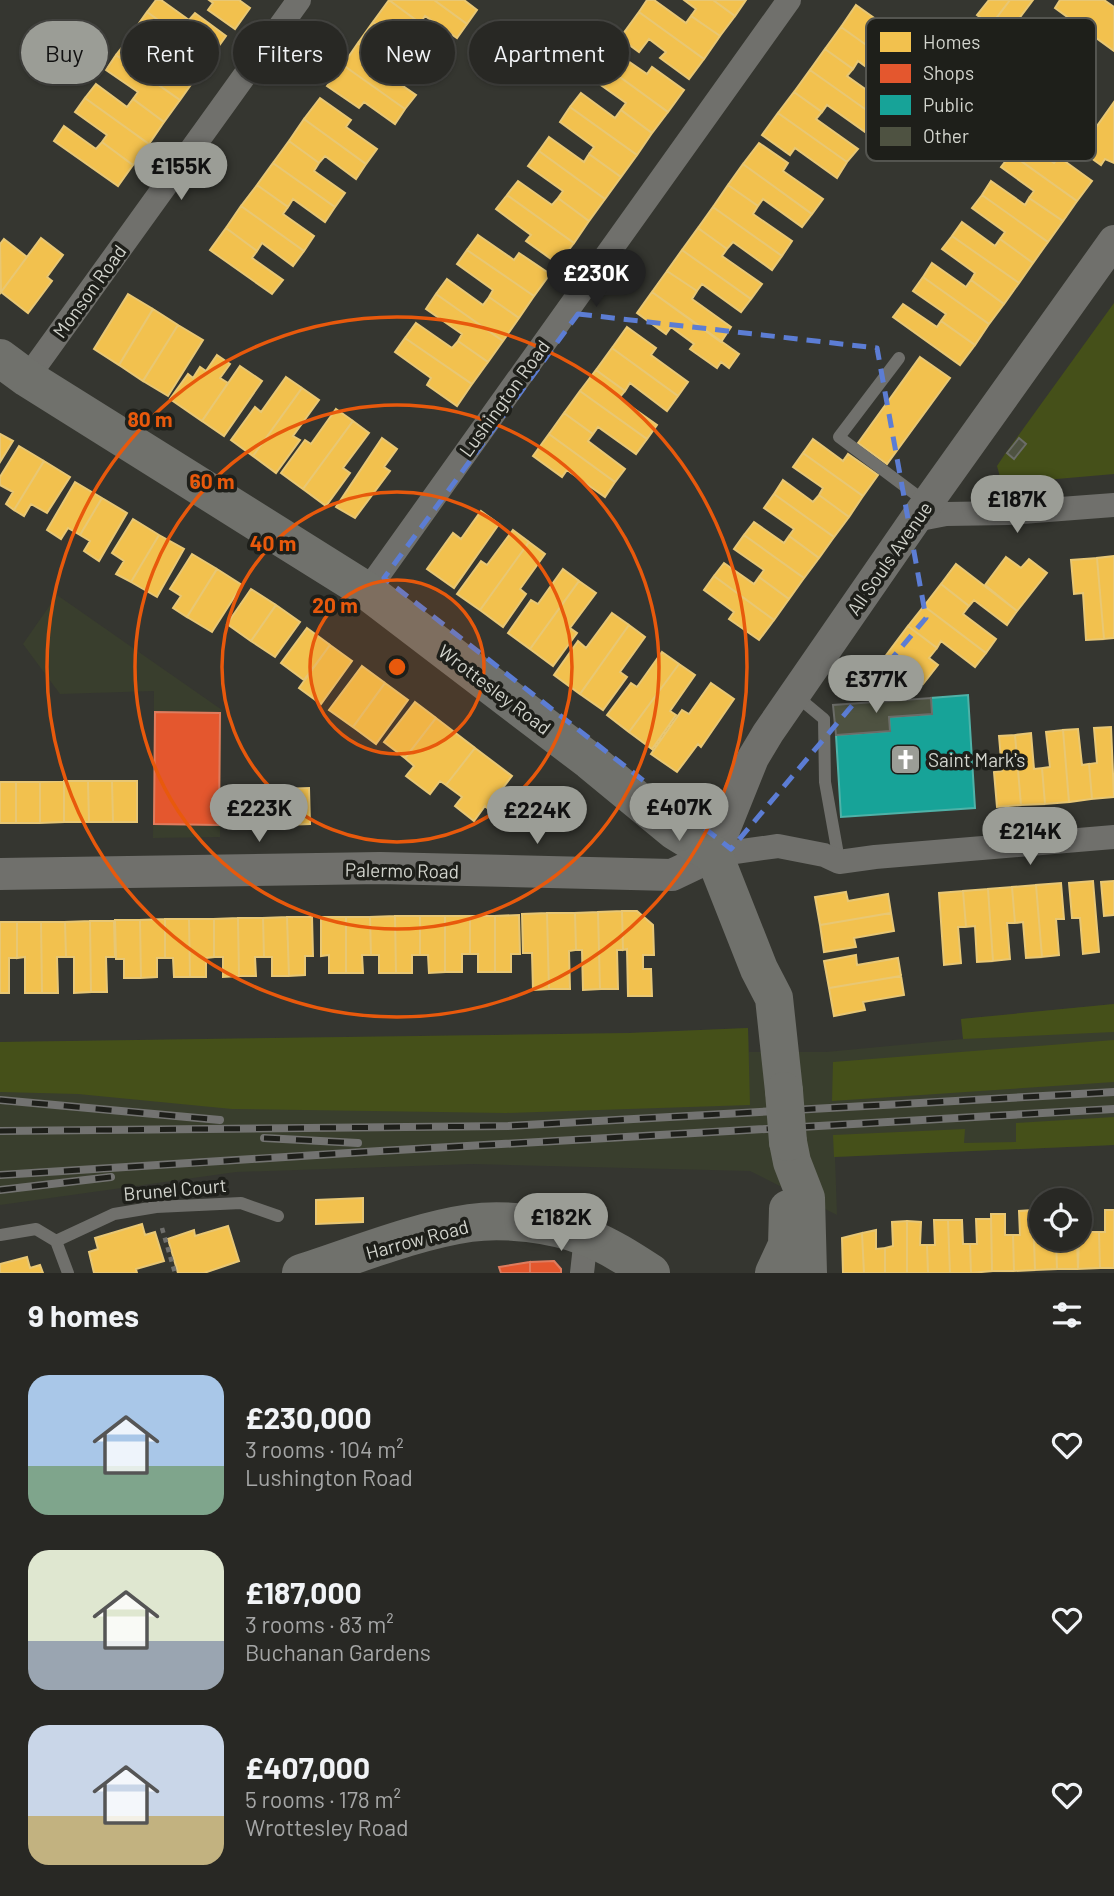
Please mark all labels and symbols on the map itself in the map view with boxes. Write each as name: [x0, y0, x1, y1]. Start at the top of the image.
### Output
legend: [866, 18, 1096, 161]
text: Homes: [923, 30, 980, 53]
text: Shops: [923, 61, 974, 84]
text: Public: [923, 93, 974, 116]
text: Other: [923, 124, 969, 147]
pin: £155K: [132, 142, 230, 202]
street label: Monson Road: [47, 240, 131, 342]
pin: £230K: [547, 250, 645, 309]
street label: Lushington Road: [454, 335, 554, 461]
text: 80 m: [127, 406, 173, 431]
text: 60 m: [190, 468, 234, 493]
pin: £187K: [968, 476, 1066, 535]
street label: All Souls Avenue: [841, 497, 937, 619]
text: 40 m: [250, 530, 296, 555]
text: 20 m: [312, 592, 358, 617]
street label: Wrottesley Road: [434, 639, 556, 739]
centre of rings: [385, 655, 409, 679]
pin: £377K: [827, 656, 925, 715]
church icon: Saint Mark's: [888, 742, 922, 776]
place label: Saint Mark's: [928, 748, 1025, 771]
pin: £223K: [210, 784, 308, 844]
pin: £407K: [630, 784, 728, 843]
pin: £224K: [488, 786, 586, 846]
pin: £214K: [981, 808, 1079, 867]
street label: Palermo Road: [345, 858, 459, 882]
street label: Brunel Court: [122, 1173, 228, 1205]
pin: £182K: [512, 1194, 610, 1253]
street label: Harrow Road: [363, 1214, 471, 1264]

